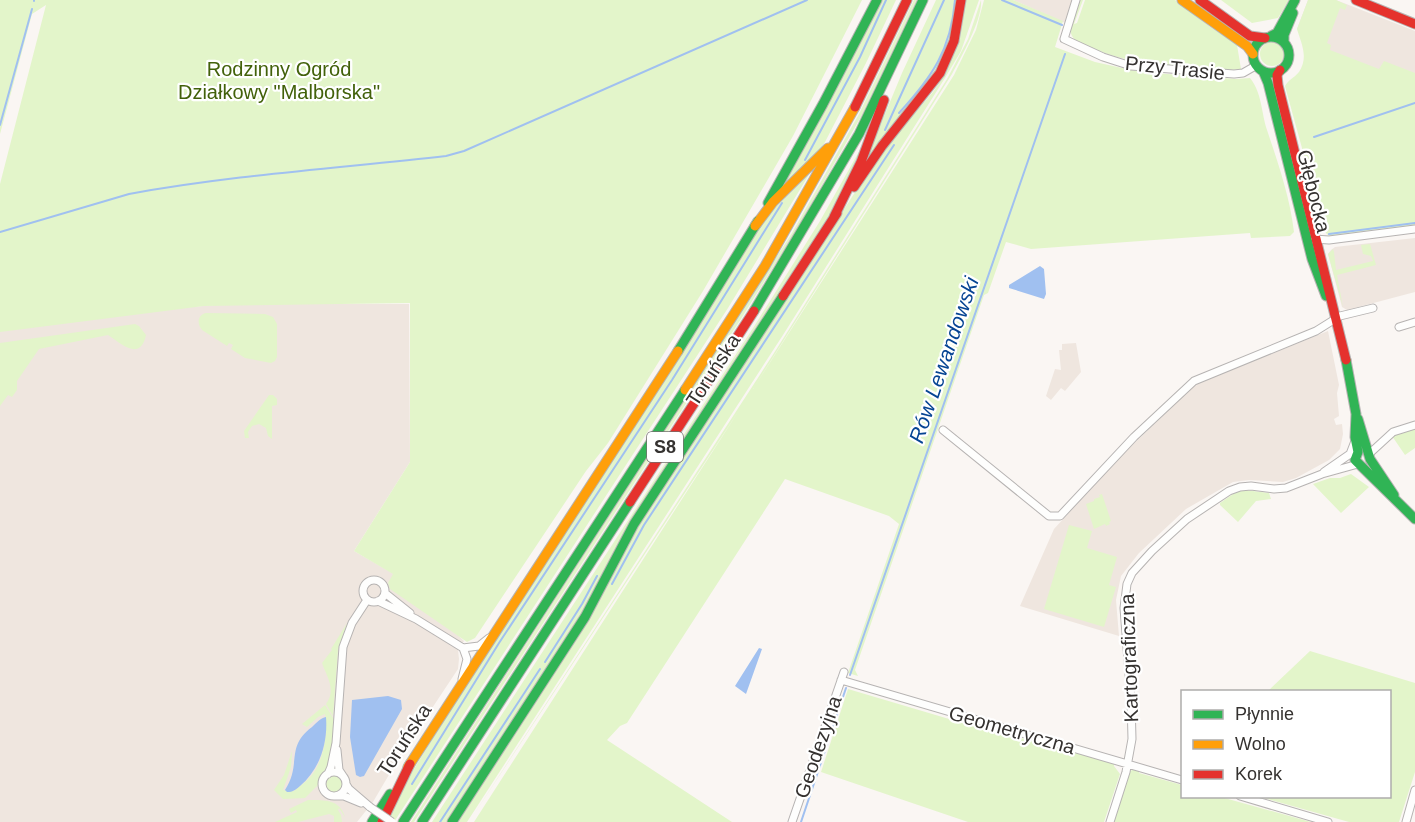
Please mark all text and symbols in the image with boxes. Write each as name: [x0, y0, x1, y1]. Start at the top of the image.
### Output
street label: Przy Trasie: [1124, 52, 1226, 84]
park label: Rodzinny Ogród Działkowy "Malborska": [178, 58, 380, 103]
street label: Głębocka: [1293, 147, 1335, 235]
water label: Rów Lewandowski: [904, 273, 983, 446]
street label: Toruńska: [682, 329, 745, 410]
road number: S8: [647, 432, 683, 462]
street label: Kartograficzna: [1116, 592, 1142, 723]
legend: [1181, 690, 1391, 798]
street label: Geodezyjna: [790, 692, 846, 801]
street label: Toruńska: [373, 699, 436, 780]
street label: Geometryczna: [946, 702, 1078, 759]
text: Płynnie: [1235, 704, 1294, 724]
text: Wolno: [1235, 734, 1286, 754]
text: Korek: [1235, 764, 1283, 784]

